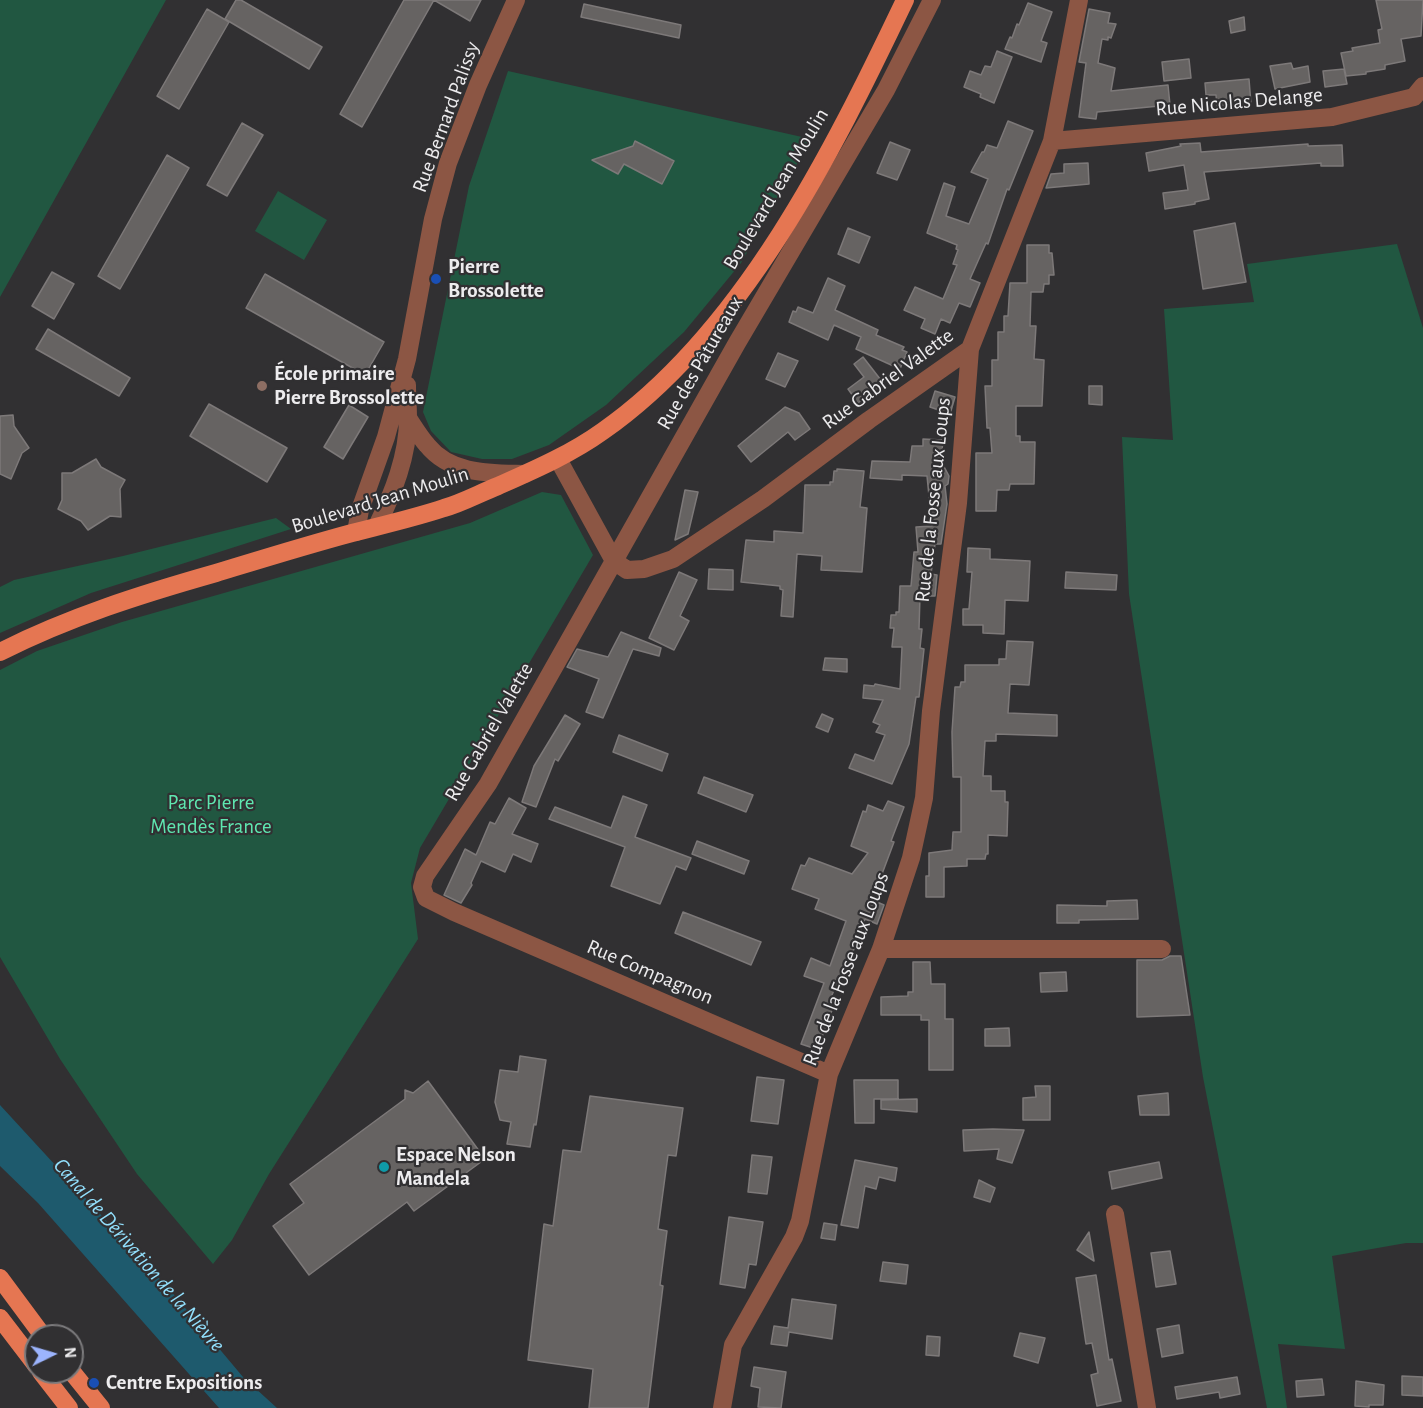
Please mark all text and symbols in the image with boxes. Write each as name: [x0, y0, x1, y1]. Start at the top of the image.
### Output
street label: Rue Bernard Palissy: [407, 38, 485, 196]
street label: Rue Nicolas Delange: [1154, 82, 1324, 122]
street label: Boulevard Jean Moulin: [718, 104, 834, 274]
place label: Pierre Brossolette: [448, 254, 544, 304]
marker: Pierre Brossolette: [429, 272, 443, 286]
street label: Rue des Pâtureaux: [652, 292, 748, 434]
street label: Rue Gabriel Valette: [817, 323, 959, 435]
place label: École primaire Pierre Brossolette: [274, 361, 424, 411]
marker: École primaire Pierre Brossolette: [255, 379, 269, 393]
street label: Rue de la Fosse aux Loups: [910, 396, 956, 604]
street label: Boulevard Jean Moulin: [288, 461, 472, 539]
street label: Rue Gabriel Valette: [439, 658, 539, 806]
park label: Parc Pierre Mendès France: [150, 790, 272, 840]
street label: Rue de la Fosse aux Loups: [797, 868, 895, 1070]
street label: Rue Compagnon: [583, 934, 717, 1010]
place label: Espace Nelson Mandela: [396, 1142, 516, 1192]
water label: Canal de Dérivation de la Nièvre: [48, 1153, 230, 1357]
marker: Espace Nelson Mandela: [377, 1160, 391, 1174]
north arrow: [24, 1324, 84, 1384]
place label: Centre Expositions: [106, 1370, 262, 1396]
marker: Centre Expositions: [87, 1376, 101, 1390]

